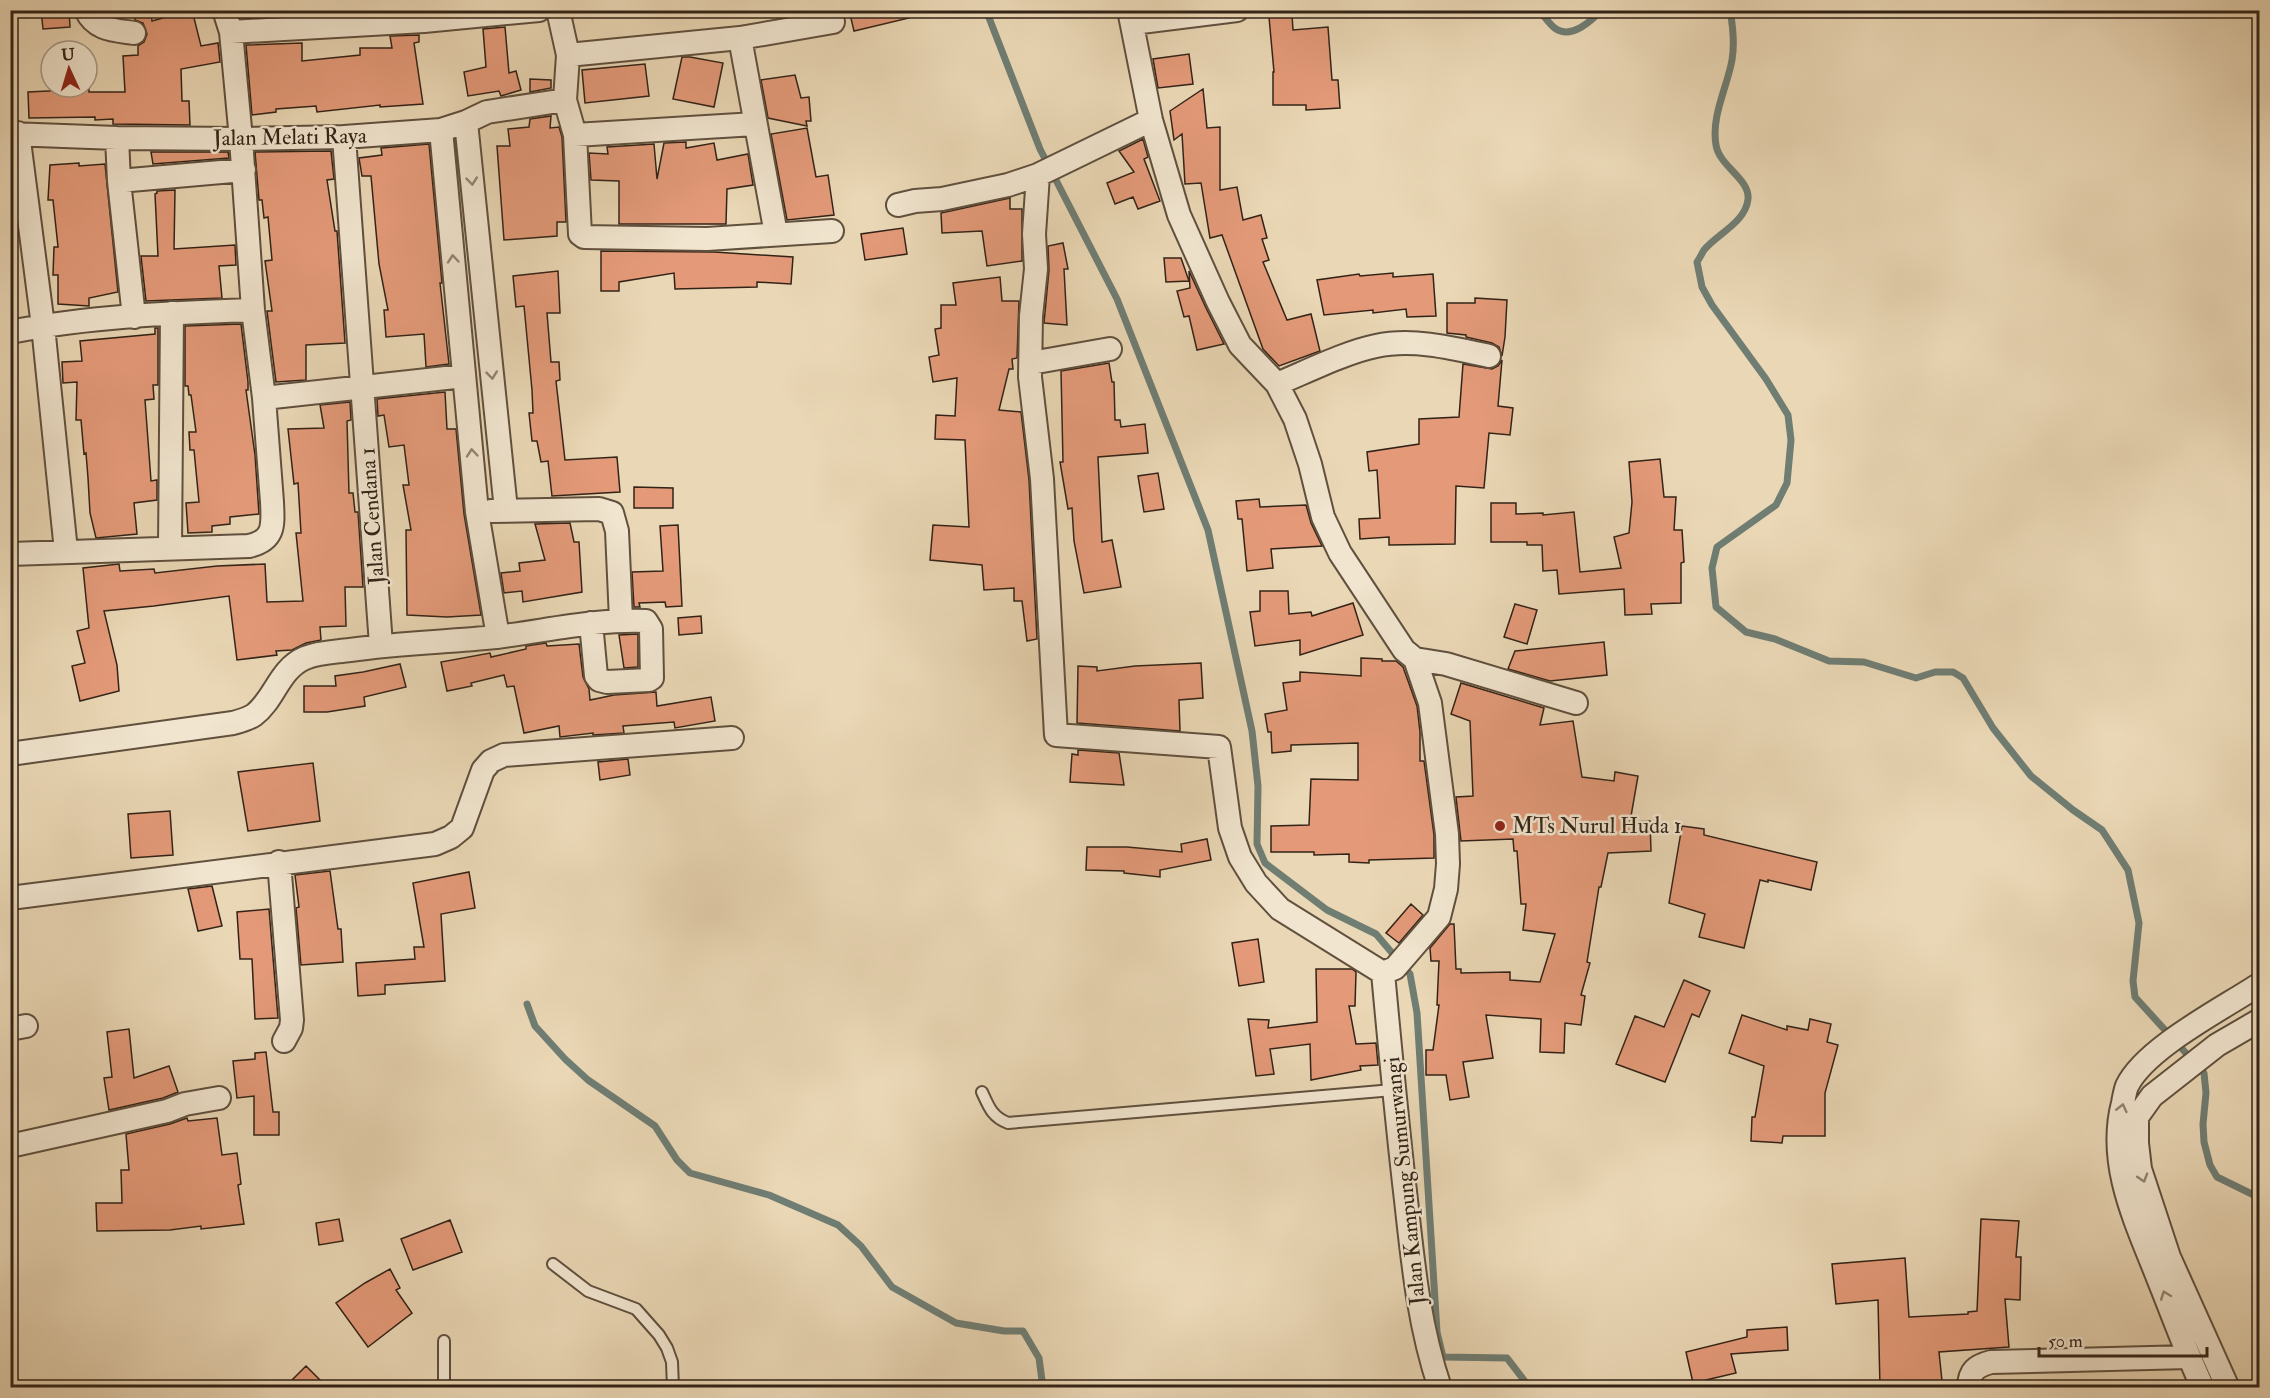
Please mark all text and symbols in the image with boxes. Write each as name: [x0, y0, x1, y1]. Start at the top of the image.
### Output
north arrow: [39, 39, 99, 99]
text: U: [61, 45, 76, 65]
street label: Jalan Melati Raya: [212, 122, 368, 152]
one-way arrow: [465, 176, 478, 185]
one-way arrow: [447, 255, 460, 264]
one-way arrow: [485, 370, 498, 379]
street label: Jalan Cendana 1: [353, 446, 391, 587]
one-way arrow: [466, 449, 479, 458]
place label: MTs Nurul Huda 1: [1512, 812, 1682, 840]
marker: MTs Nurul Huda 1: [1493, 819, 1507, 833]
street label: Jalan Kampung Sumurwangi: [1378, 1055, 1433, 1307]
one-way arrow: [2114, 1103, 2127, 1113]
one-way arrow: [2136, 1172, 2148, 1183]
one-way arrow: [2159, 1290, 2172, 1301]
scale bar: [2039, 1320, 2207, 1358]
text: 50 m: [2048, 1330, 2083, 1353]

